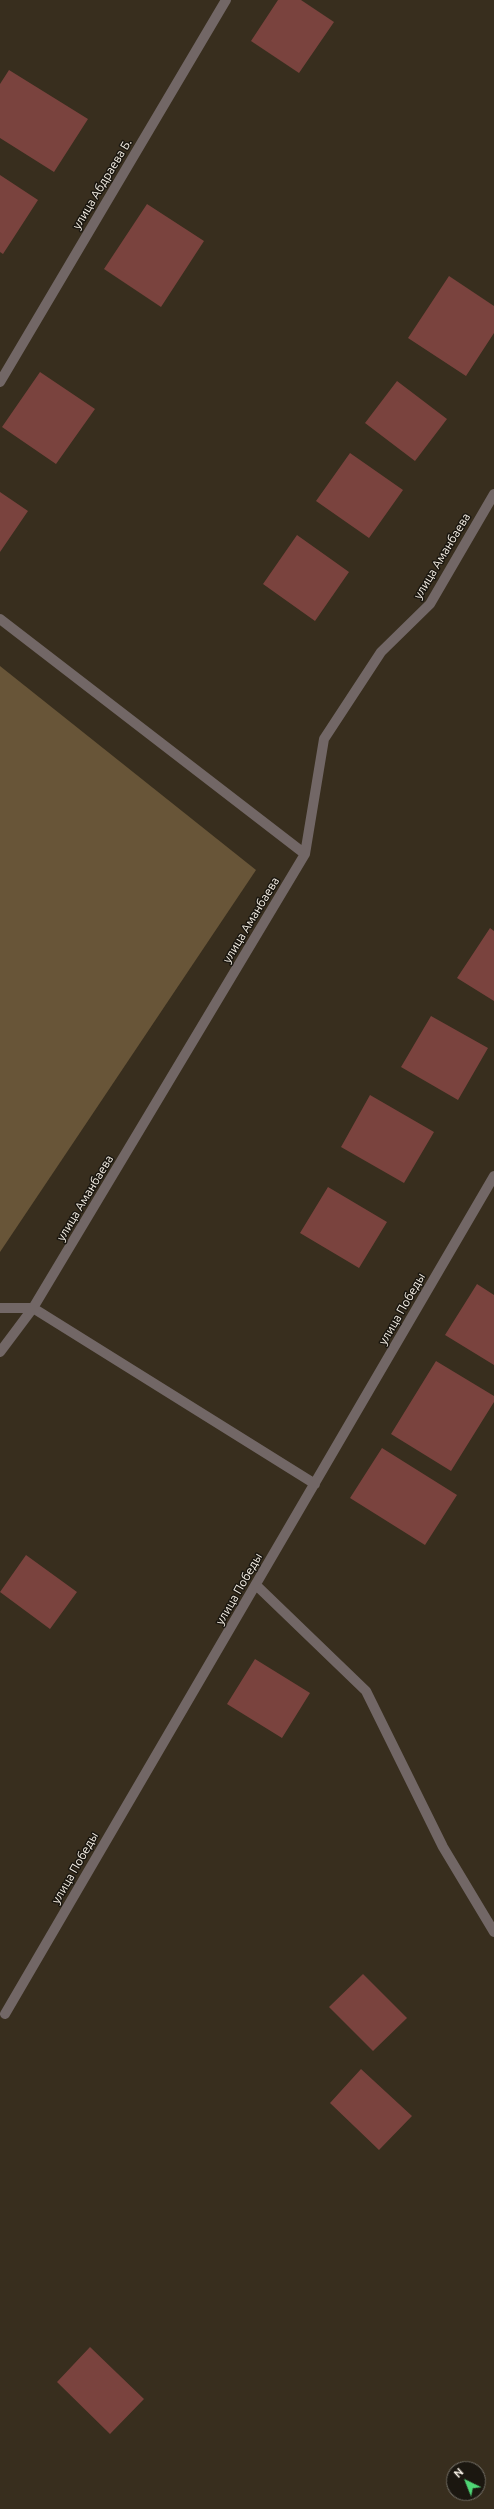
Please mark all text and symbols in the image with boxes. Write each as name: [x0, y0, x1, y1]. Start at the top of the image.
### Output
street label: улица Абдраева Б.: [69, 136, 135, 232]
street label: улица Аманбаева: [411, 510, 473, 602]
street label: улица Аманбаева: [220, 874, 282, 966]
street label: улица Аманбаева: [54, 1152, 116, 1244]
street label: улица Победы: [376, 1271, 428, 1347]
street label: улица Победы: [213, 1551, 265, 1627]
street label: улица Победы: [49, 1830, 101, 1906]
north arrow: [446, 2461, 486, 2501]
text: N: [451, 2466, 466, 2480]

